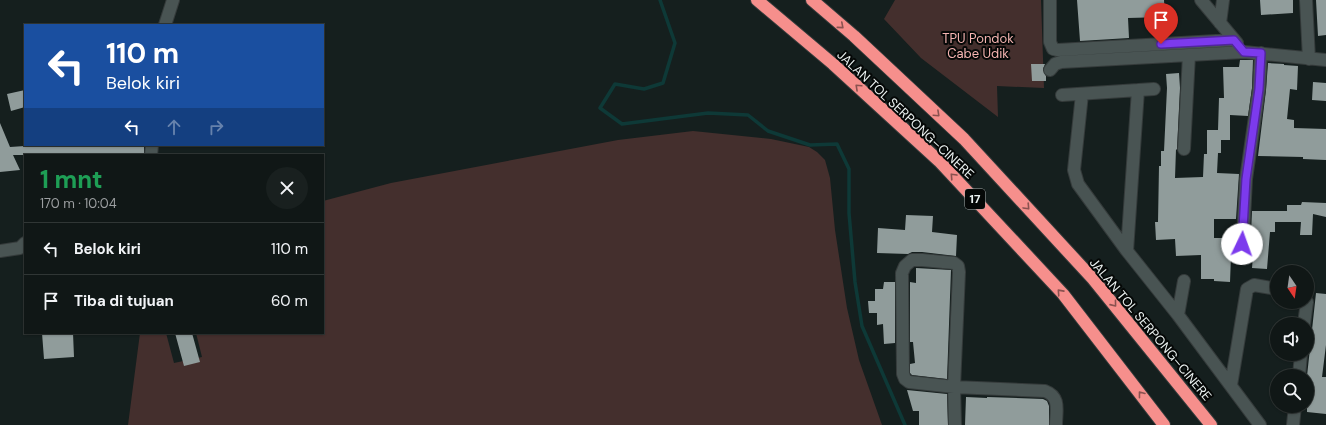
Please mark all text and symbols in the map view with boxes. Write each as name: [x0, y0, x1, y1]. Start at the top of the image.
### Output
pin: [1144, 3, 1178, 44]
icon: arrive: [1150, 9, 1172, 31]
one-way arrow: [837, 21, 844, 28]
park label: TPU Pondok Cabe Udik: [942, 30, 1014, 62]
text: 110 m: [106, 35, 179, 72]
icon: left: [40, 40, 92, 92]
street label: JALAN TOL SERPONG–CINERE: [834, 46, 978, 182]
text: Belok kiri: [106, 71, 180, 95]
one-way arrow: [855, 84, 863, 92]
one-way arrow: [932, 109, 940, 117]
icon: left: [121, 116, 143, 138]
icon: ahead: [163, 116, 185, 138]
icon: right: [205, 116, 227, 138]
text: 1 mnt: [40, 164, 103, 195]
button: close: [266, 167, 308, 209]
one-way arrow: [950, 173, 958, 181]
road number: 17: [965, 189, 985, 209]
text: 170 m · 10:04: [40, 195, 117, 212]
one-way arrow: [1022, 203, 1029, 210]
position arrow: [1221, 223, 1263, 265]
icon: left: [40, 238, 62, 260]
text: Belok kiri: [74, 239, 141, 259]
text: 110 m: [271, 239, 308, 259]
street label: JALAN TOL SERPONG–CINERE: [1086, 254, 1215, 404]
north arrow: [1270, 265, 1314, 309]
map controls: [1270, 265, 1314, 413]
one-way arrow: [1058, 289, 1065, 297]
icon: arrive: [40, 290, 62, 312]
text: Tiba di tujuan: [74, 291, 174, 311]
text: 60 m: [271, 291, 308, 311]
one-way arrow: [1109, 300, 1116, 307]
button: sound: [1270, 317, 1314, 361]
button: search: [1270, 369, 1314, 413]
one-way arrow: [1138, 392, 1145, 399]

